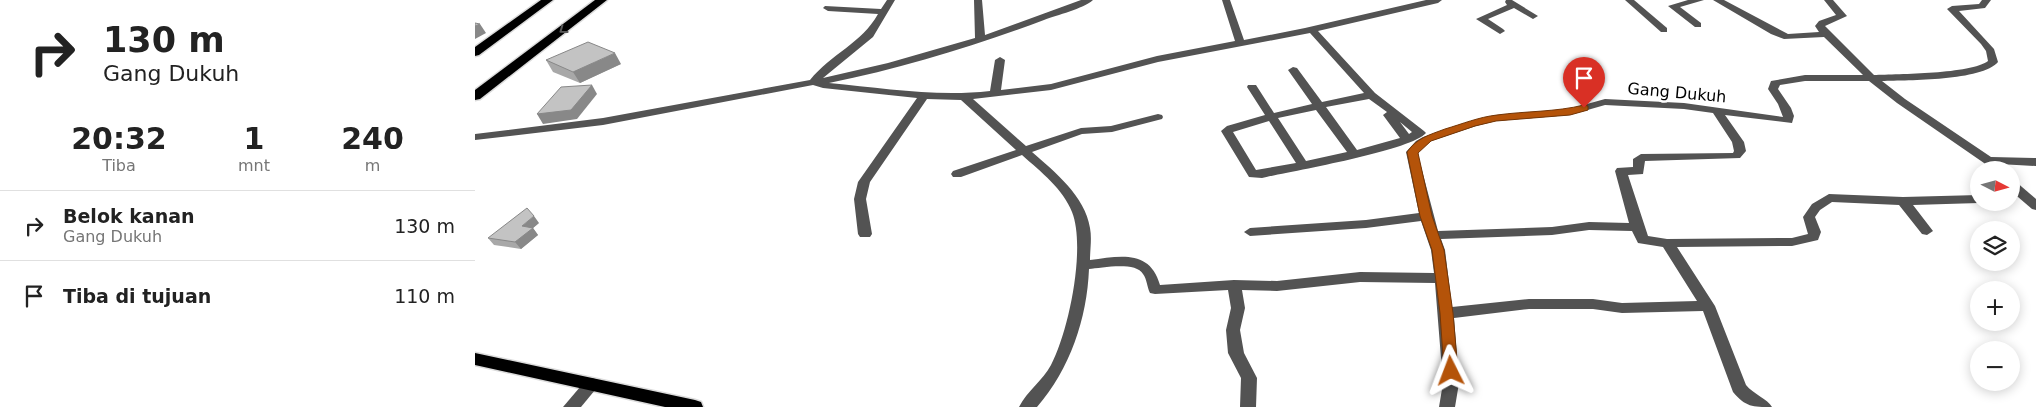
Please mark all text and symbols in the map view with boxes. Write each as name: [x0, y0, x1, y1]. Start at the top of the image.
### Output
icon: right: [20, 20, 85, 85]
text: 130 m: [103, 20, 225, 60]
one-way arrow: [560, 24, 569, 32]
pin: [1563, 57, 1605, 108]
text: Gang Dukuh: [103, 61, 239, 86]
icon: arrive: [1570, 64, 1598, 92]
street label: Gang Dukuh: [1627, 79, 1727, 106]
text: 20:32: [71, 121, 167, 156]
text: 1: [244, 121, 264, 156]
text: 240: [341, 121, 404, 156]
text: Tiba: [102, 156, 136, 175]
text: mnt: [238, 156, 270, 175]
text: m: [365, 156, 380, 175]
north arrow: [1970, 161, 2020, 211]
map controls: [1970, 161, 2020, 391]
text: Belok kanan: [63, 205, 195, 227]
icon: right: [20, 212, 48, 240]
text: 130 m: [394, 215, 455, 237]
button: layers: [1970, 221, 2020, 271]
text: Gang Dukuh: [63, 227, 162, 246]
button: +: [1970, 281, 2020, 331]
icon: arrive: [20, 282, 48, 310]
text: Tiba di tujuan: [63, 285, 211, 307]
text: 110 m: [394, 285, 455, 307]
button: −: [1970, 341, 2020, 391]
position arrow: [1424, 344, 1476, 396]

